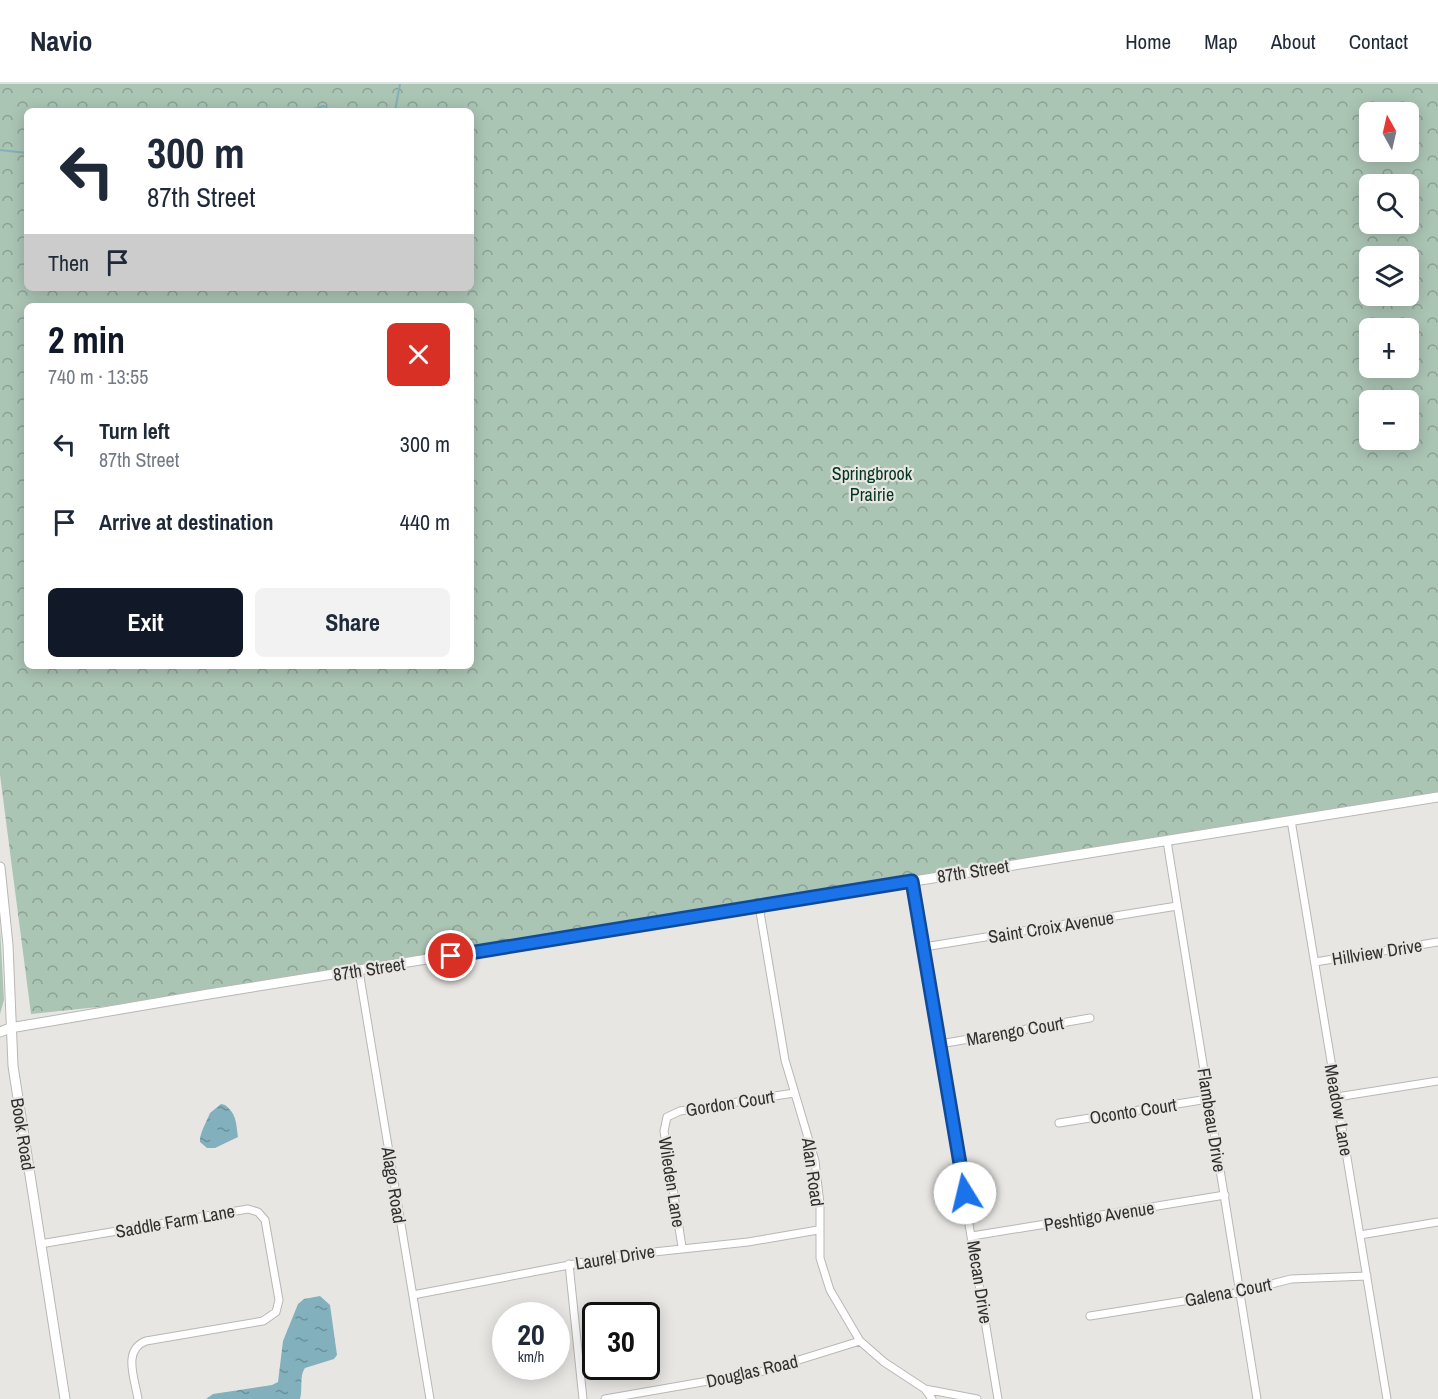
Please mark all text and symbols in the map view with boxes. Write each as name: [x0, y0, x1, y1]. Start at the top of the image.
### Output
text: Navio: [30, 22, 93, 60]
text: Home: [1125, 27, 1171, 56]
text: Map: [1204, 27, 1238, 56]
text: About: [1271, 27, 1316, 56]
text: Contact: [1349, 27, 1408, 56]
north arrow: [1359, 102, 1419, 162]
map controls: [1359, 102, 1419, 450]
text: 300 m: [147, 125, 245, 181]
icon: left: [48, 132, 126, 210]
button: search: [1359, 174, 1419, 234]
text: 87th Street: [147, 179, 255, 215]
icon: arrive: [101, 246, 134, 279]
button: layers: [1359, 246, 1419, 306]
text: Then: [48, 248, 89, 278]
text: 2 min: [48, 316, 125, 364]
button: +: [1359, 318, 1419, 378]
button: close: [387, 323, 450, 386]
text: 740 m · 13:55: [48, 363, 148, 390]
button: −: [1359, 390, 1419, 450]
text: Turn left: [99, 416, 170, 446]
icon: left: [48, 428, 81, 461]
text: 300 m: [400, 429, 450, 459]
text: 87th Street: [99, 446, 179, 473]
park label: Springbrook Prairie: [832, 461, 913, 507]
icon: arrive: [48, 506, 81, 539]
text: Arrive at destination: [99, 507, 273, 537]
text: 440 m: [400, 507, 450, 537]
button: Exit: [48, 588, 243, 657]
button: Share: [255, 588, 450, 657]
street label: 87th Street: [935, 853, 1011, 889]
street label: Saint Croix Avenue: [986, 905, 1116, 949]
pin: [425, 930, 476, 981]
street label: Hillview Drive: [1330, 933, 1424, 971]
icon: arrive: [434, 939, 467, 972]
street label: 87th Street: [331, 951, 407, 987]
street label: Marengo Court: [964, 1010, 1066, 1052]
street label: Meadow Lane: [1319, 1062, 1359, 1158]
street label: Flambeau Drive: [1191, 1066, 1233, 1174]
street label: Gordon Court: [684, 1084, 776, 1122]
street label: Oconto Court: [1088, 1092, 1178, 1130]
street label: Book Road: [5, 1096, 41, 1172]
street label: Wileden Lane: [653, 1135, 691, 1229]
street label: Alan Road: [796, 1135, 830, 1208]
street label: Alago Road: [375, 1144, 412, 1225]
position arrow: [933, 1161, 997, 1225]
street label: Peshtigo Avenue: [1042, 1195, 1156, 1237]
street label: Saddle Farm Lane: [113, 1198, 237, 1244]
street label: Laurel Drive: [573, 1238, 657, 1276]
street label: Mecan Drive: [961, 1239, 999, 1325]
street label: Galena Court: [1183, 1271, 1273, 1313]
speed limit sign: 30: [582, 1302, 660, 1380]
text: 20: [517, 1314, 545, 1354]
text: km/h: [518, 1346, 544, 1367]
street label: Douglas Road: [704, 1348, 800, 1394]

